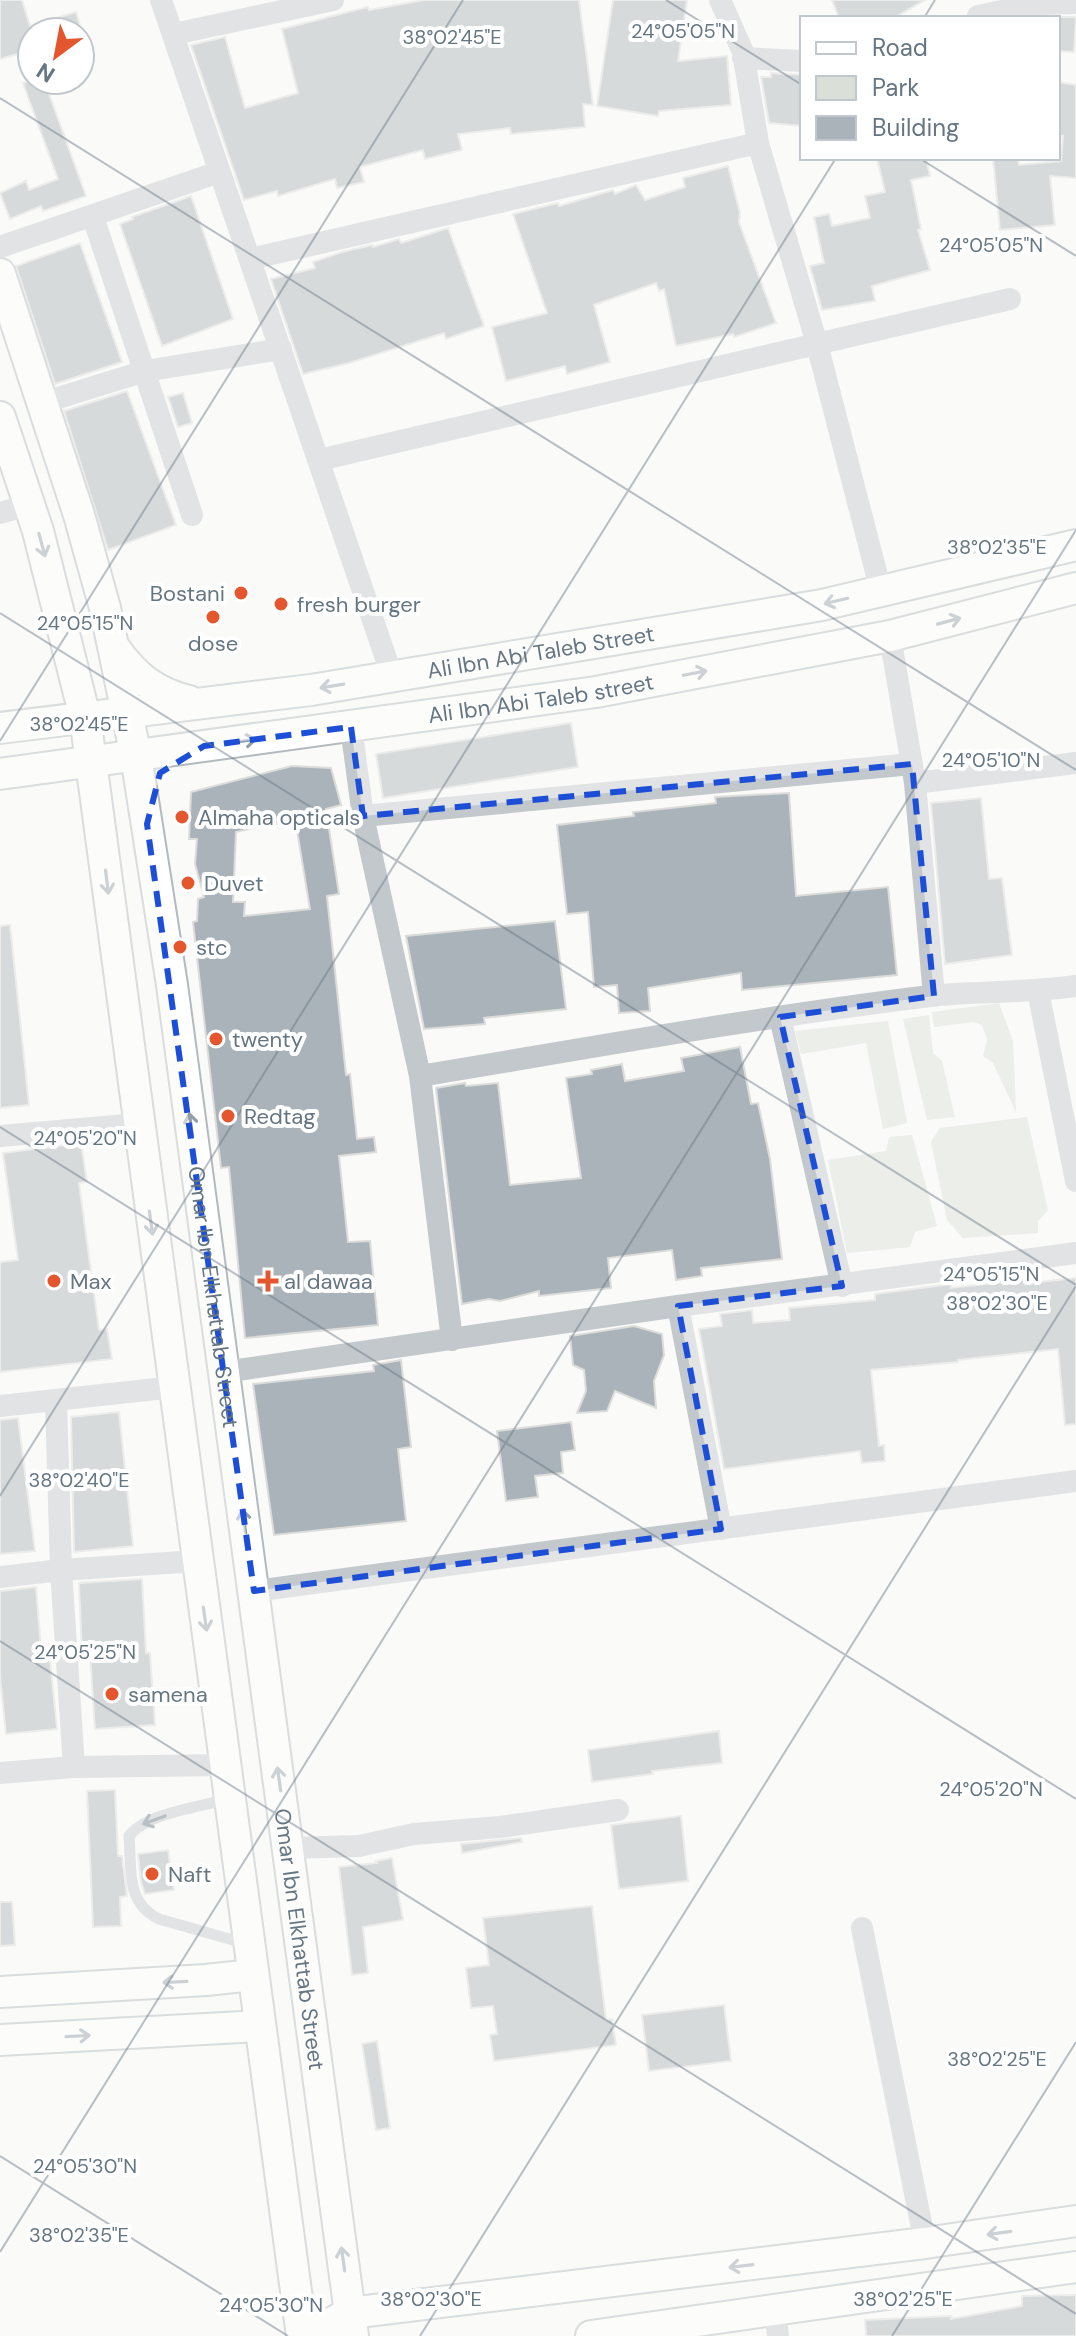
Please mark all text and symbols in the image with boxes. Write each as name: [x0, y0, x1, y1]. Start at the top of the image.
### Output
north arrow: [16, 16, 96, 96]
legend: [800, 16, 1060, 160]
text: 24°05'05"N: [631, 18, 735, 44]
text: 38°02'45"E: [402, 24, 502, 50]
text: Road: [872, 32, 928, 63]
text: N: [31, 56, 60, 89]
text: Park: [872, 72, 919, 103]
text: Building: [872, 112, 959, 143]
text: 24°05'05"N: [939, 232, 1043, 258]
one-way arrow: [35, 531, 50, 557]
text: 38°02'35"E: [947, 534, 1047, 560]
place label: Bostani: [150, 579, 225, 608]
marker: Bostani: [232, 584, 250, 602]
place label: fresh burger: [297, 590, 421, 619]
one-way arrow: [824, 594, 850, 609]
marker: fresh burger: [272, 595, 290, 613]
marker: dose: [204, 608, 222, 626]
text: 24°05'15"N: [37, 610, 133, 636]
one-way arrow: [936, 612, 962, 627]
street label: Ali Ibn Abi Taleb Street: [425, 619, 656, 685]
place label: dose: [188, 629, 238, 658]
one-way arrow: [681, 665, 707, 680]
street label: Ali Ibn Abi Taleb street: [426, 667, 656, 730]
one-way arrow: [319, 680, 345, 695]
text: 38°02'45"E: [29, 711, 129, 737]
one-way arrow: [231, 733, 256, 748]
text: 24°05'10"N: [942, 747, 1040, 773]
place label: Almaha opticals: [198, 803, 360, 832]
marker: Almaha opticals: [173, 808, 191, 826]
one-way arrow: [100, 868, 115, 895]
place label: Duvet: [204, 869, 264, 898]
marker: Duvet: [179, 874, 197, 892]
place label: stc: [196, 933, 227, 962]
marker: stc: [171, 938, 189, 956]
place label: twenty: [232, 1025, 303, 1054]
marker: twenty: [207, 1030, 225, 1048]
place label: Redtag: [244, 1102, 316, 1131]
marker: Redtag: [219, 1107, 237, 1125]
one-way arrow: [183, 1113, 198, 1138]
text: 24°05'20"N: [33, 1125, 137, 1151]
street label: Omar Ibn Elkhattab Street: [181, 1164, 245, 1430]
one-way arrow: [144, 1209, 159, 1236]
text: 24°05'15"N: [943, 1261, 1039, 1287]
place label: Max: [70, 1267, 111, 1296]
place label: al dawaa: [284, 1267, 373, 1296]
marker: Max: [45, 1272, 63, 1290]
marker: al dawaa: [259, 1272, 277, 1290]
text: 38°02'30"E: [946, 1290, 1048, 1316]
text: 38°02'40"E: [29, 1467, 129, 1493]
one-way arrow: [237, 1508, 252, 1535]
one-way arrow: [197, 1606, 212, 1632]
text: 24°05'25"N: [34, 1639, 136, 1665]
place label: samena: [128, 1680, 208, 1709]
marker: samena: [103, 1685, 121, 1703]
one-way arrow: [271, 1767, 286, 1792]
text: 24°05'20"N: [939, 1776, 1043, 1802]
street label: Omar Ibn Elkhattab Street: [267, 1807, 331, 2072]
one-way arrow: [142, 1814, 167, 1829]
place label: Naft: [168, 1860, 211, 1889]
marker: Naft: [143, 1865, 161, 1883]
one-way arrow: [162, 1975, 189, 1990]
one-way arrow: [64, 2028, 91, 2043]
text: 38°02'25"E: [947, 2046, 1047, 2072]
text: 24°05'30"N: [33, 2153, 137, 2179]
text: 38°02'35"E: [29, 2222, 129, 2248]
one-way arrow: [987, 2226, 1012, 2241]
one-way arrow: [335, 2247, 350, 2272]
one-way arrow: [729, 2259, 754, 2274]
text: 38°02'30"E: [380, 2286, 482, 2312]
text: 38°02'25"E: [853, 2286, 953, 2312]
text: 24°05'30"N: [219, 2292, 323, 2318]

